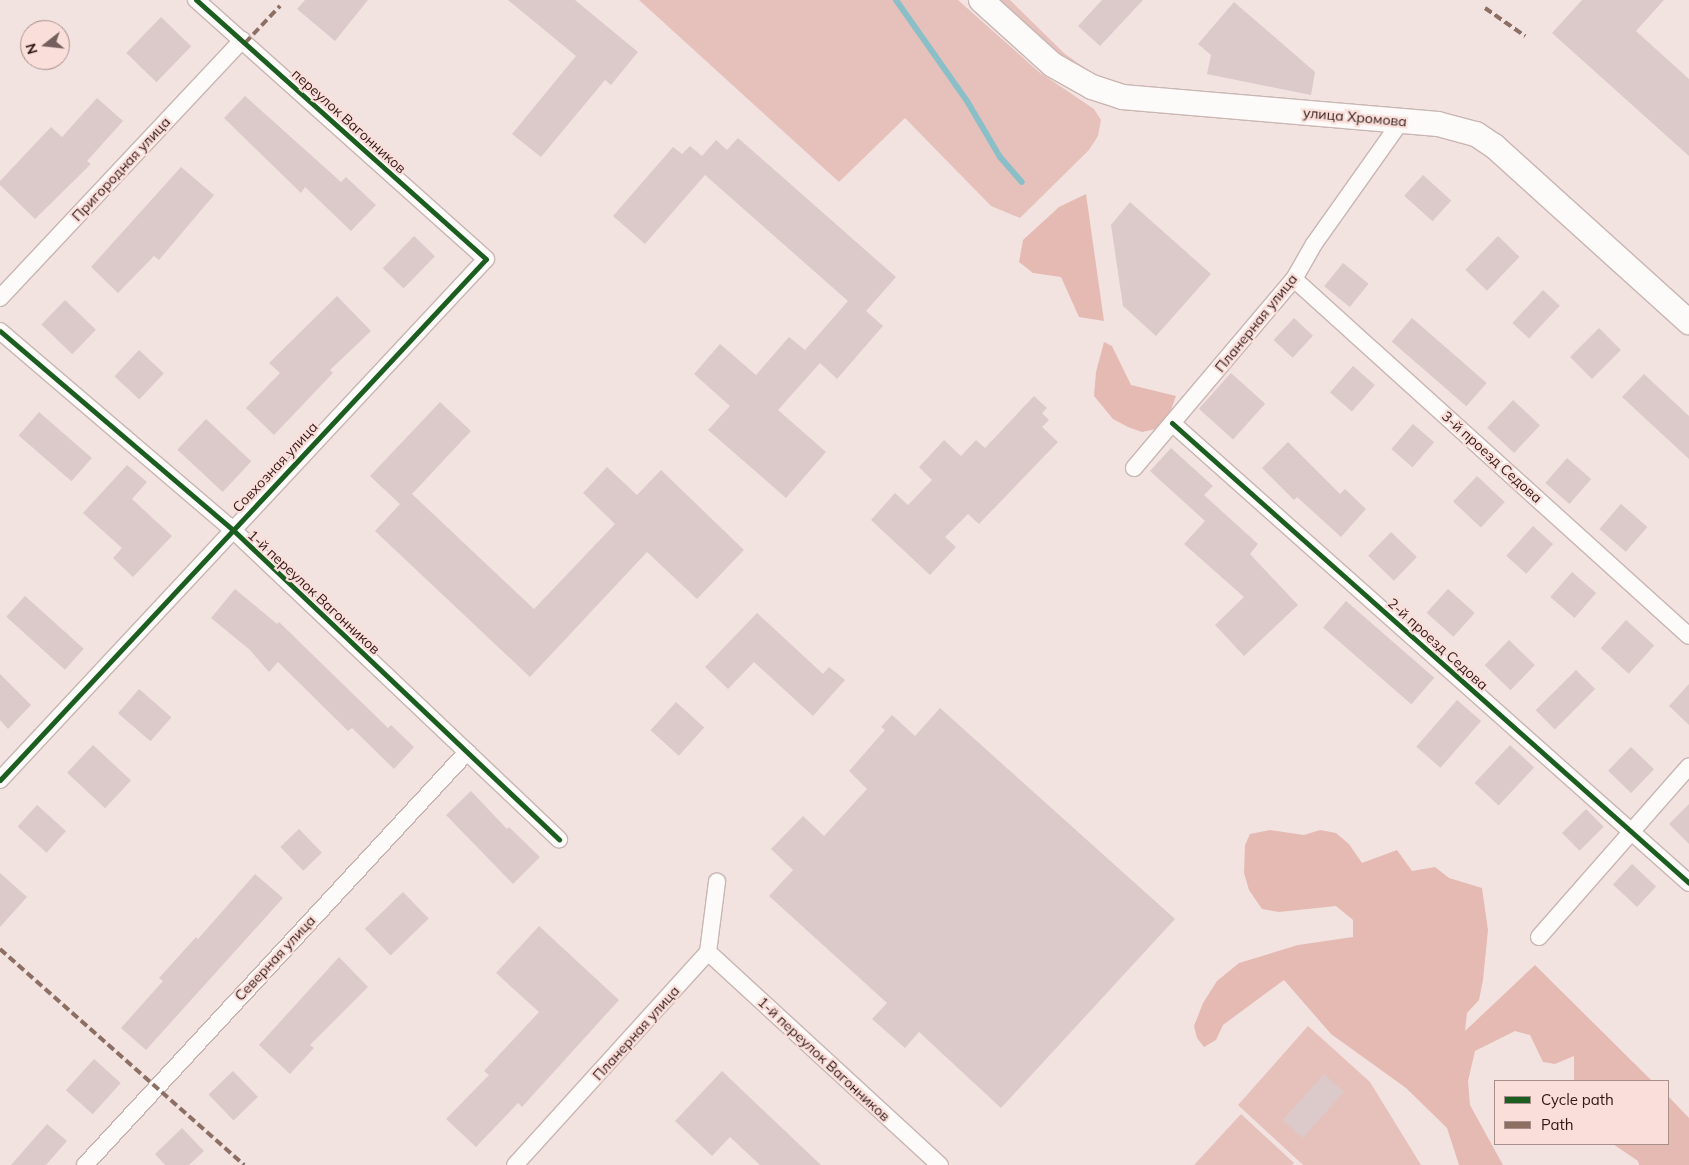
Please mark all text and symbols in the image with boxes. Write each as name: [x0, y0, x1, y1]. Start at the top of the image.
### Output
north arrow: [20, 20, 70, 70]
text: N: [21, 41, 42, 56]
street label: переулок Вагонников: [288, 65, 410, 177]
street label: улица Хромова: [1302, 104, 1408, 130]
street label: Пригородная улица: [68, 113, 174, 225]
street label: Планерная улица: [1211, 271, 1301, 375]
street label: 3-й проезд Седова: [1439, 408, 1545, 506]
street label: Совхозная улица: [229, 418, 321, 516]
street label: 1-й переулок Вагонников: [245, 526, 383, 658]
street label: 2-й проезд Седова: [1385, 595, 1491, 693]
street label: Северная улица: [231, 912, 319, 1004]
street label: Планерная улица: [589, 982, 683, 1084]
street label: 1-й переулок Вагонников: [755, 993, 893, 1125]
legend: [1494, 1080, 1669, 1145]
text: Cycle path: [1541, 1090, 1614, 1109]
text: Path: [1541, 1115, 1573, 1134]

